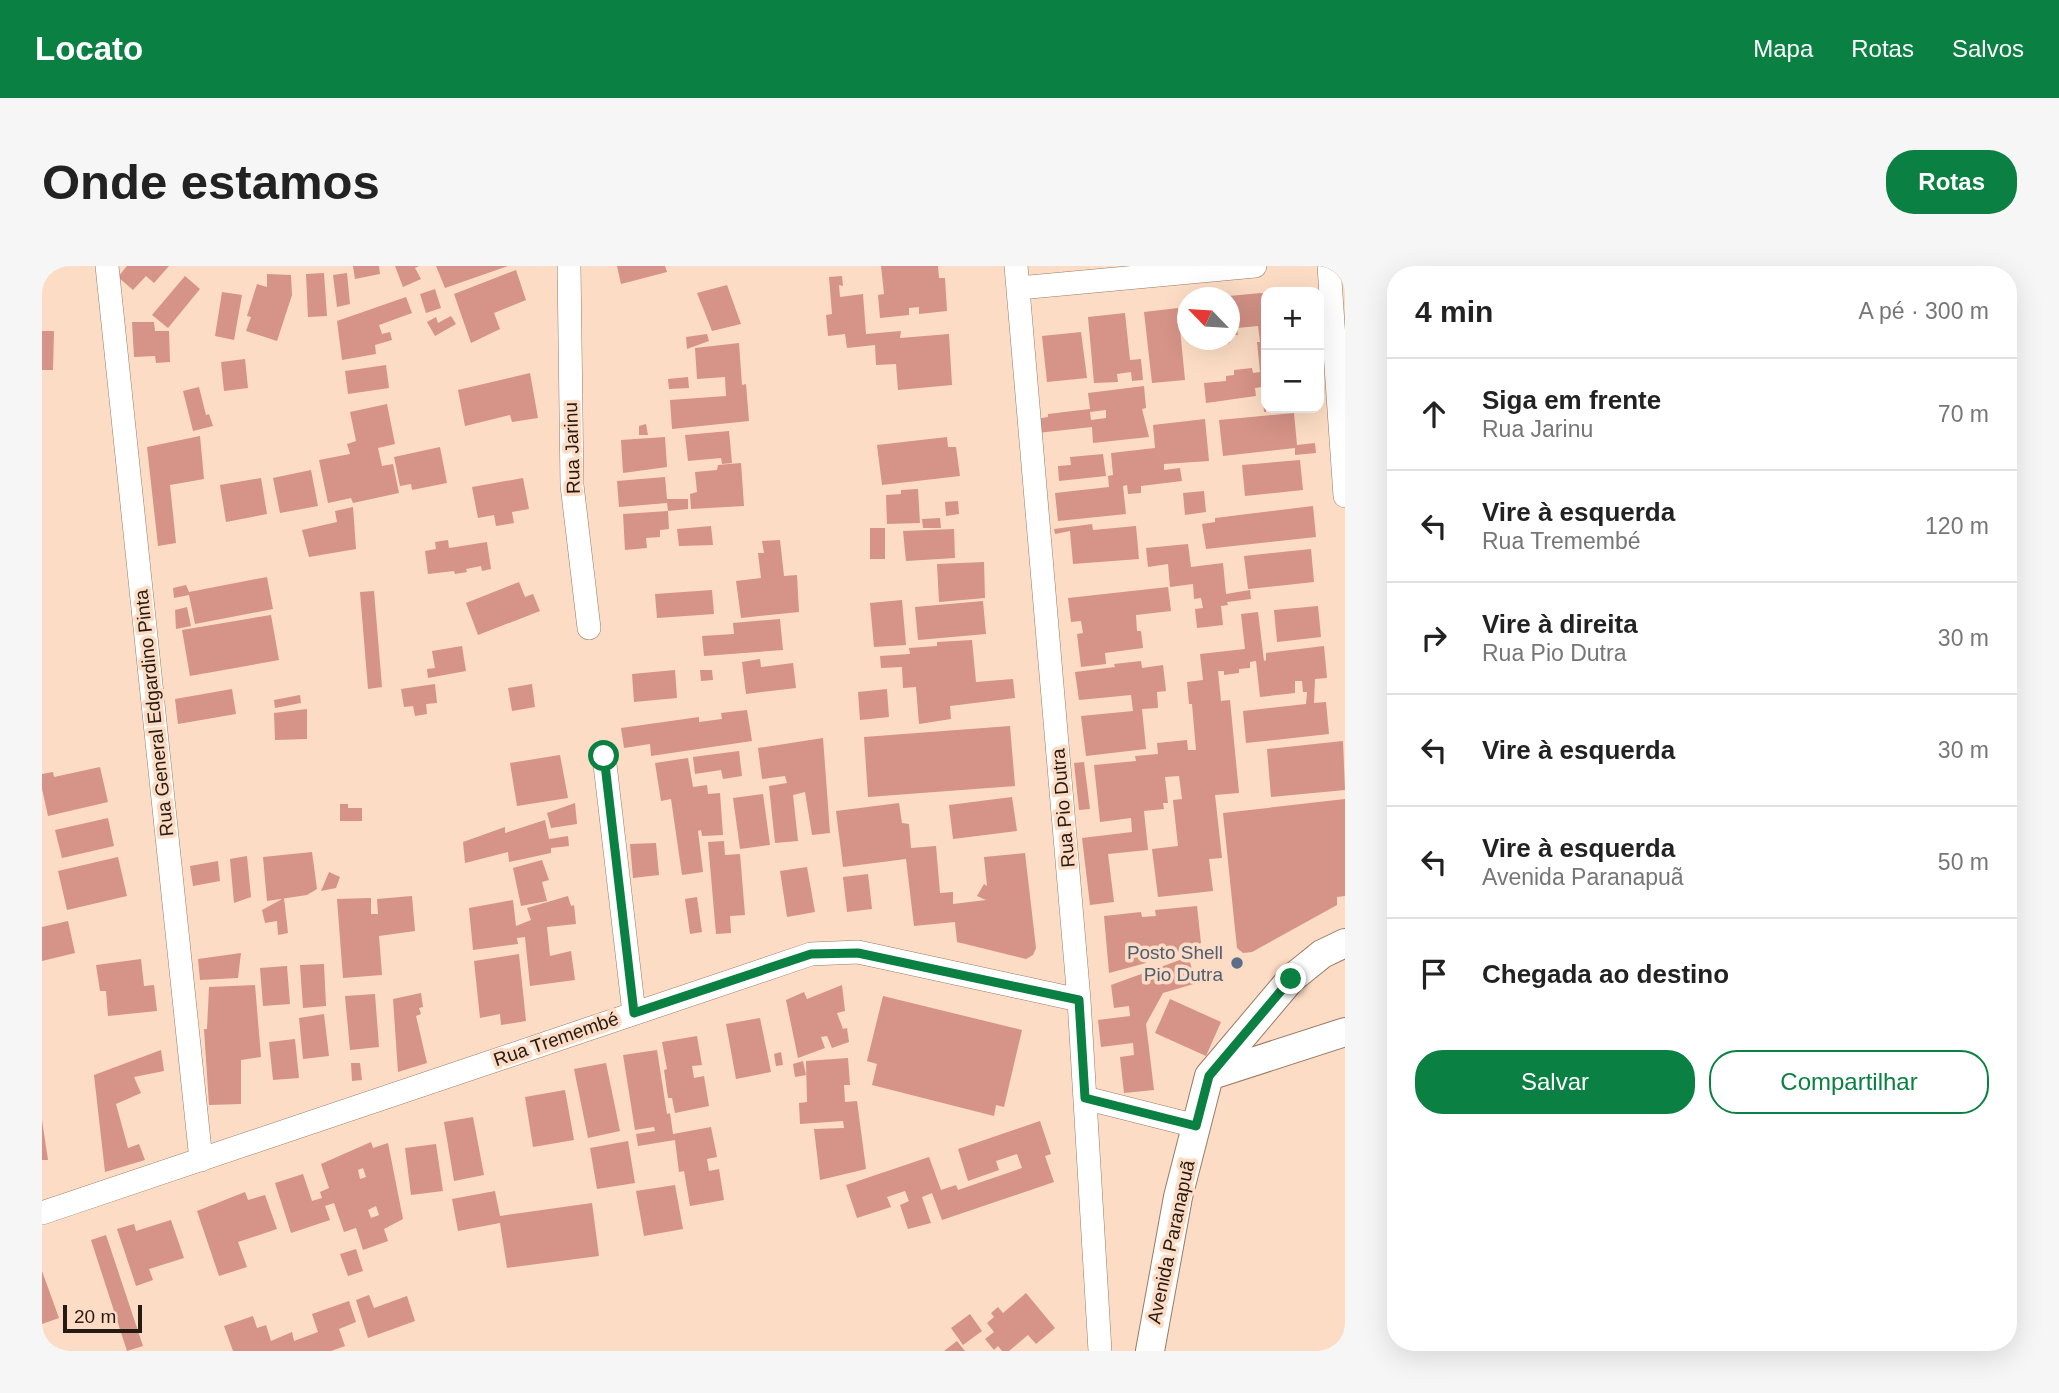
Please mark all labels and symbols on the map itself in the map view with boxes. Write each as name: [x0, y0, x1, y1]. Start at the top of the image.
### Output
north arrow: [1177, 287, 1240, 350]
street label: Rua Jarinu: [560, 402, 584, 494]
street label: Rua General Edgardino Pinta: [131, 588, 177, 838]
route start: [588, 740, 619, 771]
street label: Rua Pio Dutra: [1047, 747, 1079, 868]
place label: Posto Shell Pio Dutra: [1127, 942, 1223, 985]
marker: Posto Shell Pio Dutra: [1229, 955, 1245, 971]
route end: [1275, 963, 1306, 994]
street label: Rua Tremembé: [491, 1008, 621, 1070]
street label: Avenida Paranapuã: [1143, 1158, 1199, 1326]
scale bar: [63, 1302, 142, 1334]

